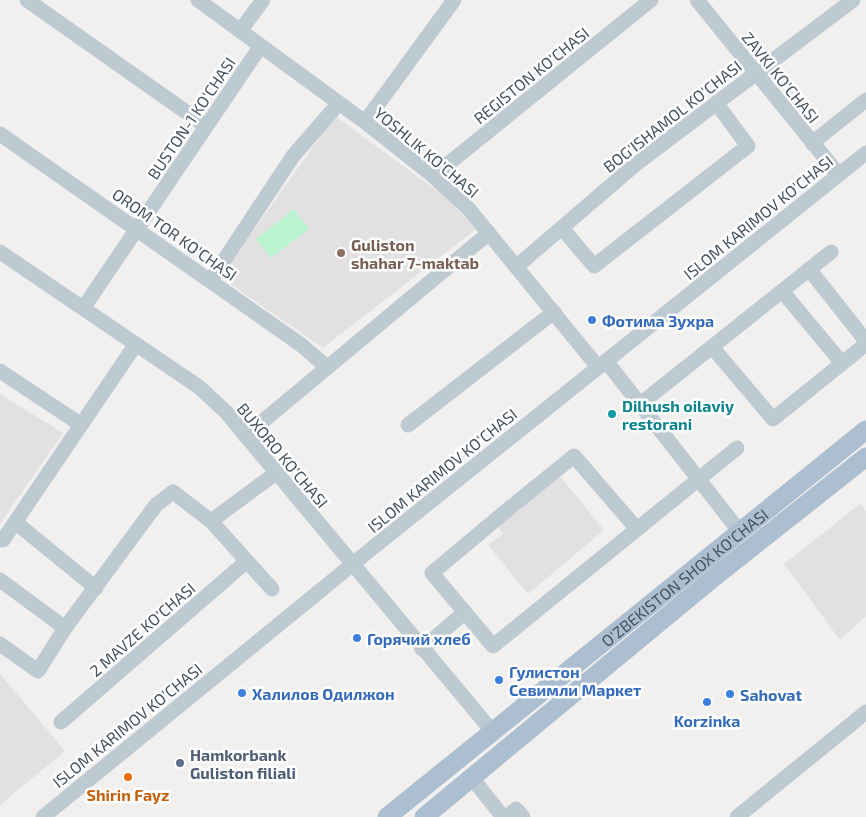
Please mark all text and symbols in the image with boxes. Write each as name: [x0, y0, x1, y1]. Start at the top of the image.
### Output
street label: REGISTON KO'CHASI: [470, 23, 592, 127]
street label: ZAVKI KO'CHASI: [739, 28, 823, 126]
street label: BUSTON-1 KO'CHASI: [143, 53, 239, 183]
street label: BOG'ISHAMOL KO'CHASI: [599, 56, 745, 176]
street label: YOSHLIK KO'CHASI: [371, 103, 483, 201]
street label: ISLOM KARIMOV KO'CHASI: [680, 151, 836, 283]
street label: OROM TOR KO'CHASI: [109, 184, 241, 284]
place label: Guliston shahar 7-maktab: [351, 235, 479, 272]
marker: Guliston shahar 7-maktab: [335, 247, 347, 259]
place label: Фотима Зухра: [602, 311, 714, 330]
marker: Фотима Зухра: [586, 314, 598, 326]
place label: Dilhush oilaviy restorani: [622, 396, 734, 433]
street label: BUXORO KO'CHASI: [234, 399, 332, 511]
street label: ISLOM KARIMOV KO'CHASI: [364, 404, 520, 536]
marker: Dilhush oilaviy restorani: [606, 408, 618, 420]
street label: O'ZBEKISTON SHOX KO'CHASI: [597, 504, 771, 650]
street label: 2 MAVZE KO'CHASI: [85, 578, 199, 680]
place label: Горячий хлеб: [367, 629, 471, 648]
marker: Горячий хлеб: [351, 632, 363, 644]
street label: ISLOM KARIMOV KO'CHASI: [49, 659, 205, 791]
place label: Гулистон Севимли Маркет: [509, 662, 641, 699]
marker: Гулистон Севимли Маркет: [493, 674, 505, 686]
place label: Халилов Одилжон: [252, 684, 395, 703]
place label: Sahovat: [740, 685, 802, 704]
marker: Халилов Одилжон: [236, 687, 248, 699]
marker: Sahovat: [724, 688, 736, 700]
marker: Korzinka: [701, 696, 713, 708]
place label: Korzinka: [674, 711, 740, 730]
place label: Hamkorbank Guliston filiali: [190, 745, 296, 782]
marker: Hamkorbank Guliston filiali: [174, 757, 186, 769]
marker: Shirin Fayz: [122, 771, 134, 783]
place label: Shirin Fayz: [87, 785, 169, 805]

